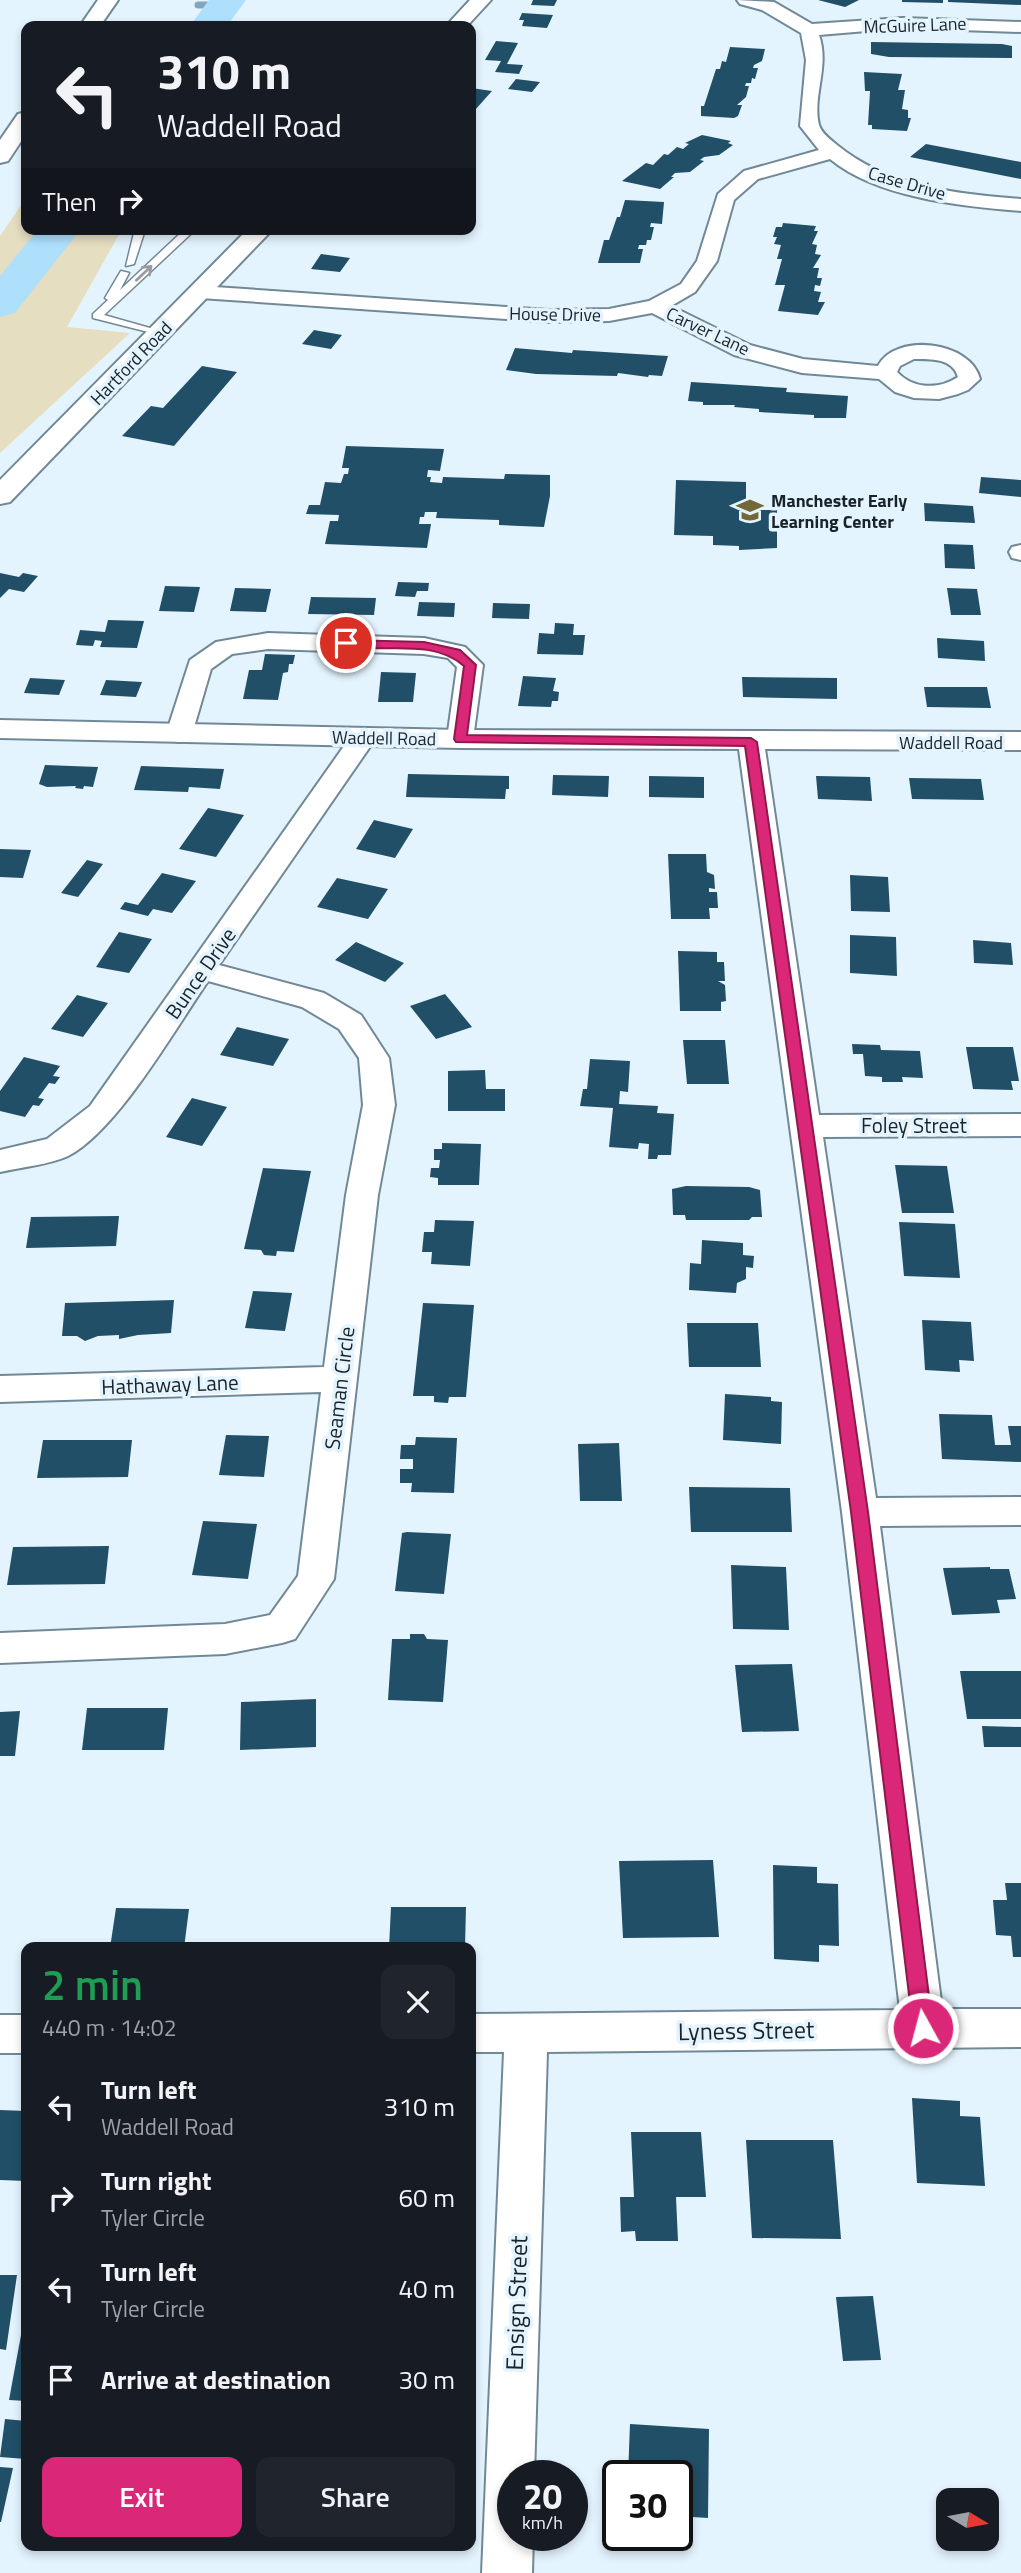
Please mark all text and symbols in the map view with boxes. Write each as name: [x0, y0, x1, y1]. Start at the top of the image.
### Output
street label: McGuire Lane: [863, 10, 967, 40]
text: 310 m: [157, 33, 291, 108]
icon: left: [42, 49, 133, 140]
text: Waddell Road: [157, 101, 342, 149]
street label: Case Drive: [865, 159, 949, 207]
text: Then: [42, 182, 97, 221]
icon: right: [111, 182, 149, 220]
one-way arrow: [135, 264, 152, 281]
street label: House Drive: [509, 300, 601, 328]
street label: Carver Lane: [662, 300, 754, 362]
street label: Hartford Road: [84, 315, 178, 411]
place label: Manchester Early Learning Center: [771, 487, 907, 535]
school or university icon: Manchester Early Learning Center: [735, 495, 765, 525]
pin: [316, 613, 376, 673]
icon: arrive: [327, 624, 365, 662]
street label: Waddell Road: [332, 724, 436, 752]
street label: Waddell Road: [899, 729, 1003, 756]
street label: Bunce Drive: [157, 921, 243, 1025]
street label: Foley Street: [861, 1109, 968, 1141]
street label: Seaman Circle: [316, 1324, 362, 1452]
street label: Hathaway Lane: [101, 1366, 239, 1402]
text: 2 min: [42, 1952, 143, 2016]
button: close: [381, 1965, 455, 2039]
position arrow: [886, 1991, 960, 2065]
text: 440 m · 14:02: [42, 2010, 177, 2045]
street label: Lyness Street: [677, 2011, 815, 2049]
text: Turn left: [101, 2070, 196, 2109]
text: 310 m: [384, 2087, 455, 2126]
icon: left: [42, 2088, 80, 2126]
text: Waddell Road: [101, 2109, 234, 2144]
text: Turn right: [101, 2161, 212, 2200]
text: 60 m: [398, 2178, 455, 2217]
icon: right: [42, 2179, 80, 2217]
text: Tyler Circle: [101, 2200, 205, 2235]
street label: Ensign Street: [496, 2234, 536, 2371]
text: Turn left: [101, 2252, 196, 2291]
text: 40 m: [398, 2269, 455, 2308]
icon: left: [42, 2270, 80, 2308]
text: Tyler Circle: [101, 2291, 205, 2326]
text: Arrive at destination: [101, 2360, 331, 2399]
text: 30 m: [398, 2360, 455, 2399]
icon: arrive: [42, 2361, 80, 2399]
button: Exit: [42, 2457, 242, 2537]
button: Share: [256, 2457, 455, 2537]
speed limit sign: 30: [602, 2460, 693, 2551]
text: 20: [523, 2469, 562, 2523]
north arrow: [936, 2488, 999, 2552]
map controls: [936, 2488, 999, 2551]
text: km/h: [522, 2509, 563, 2536]

